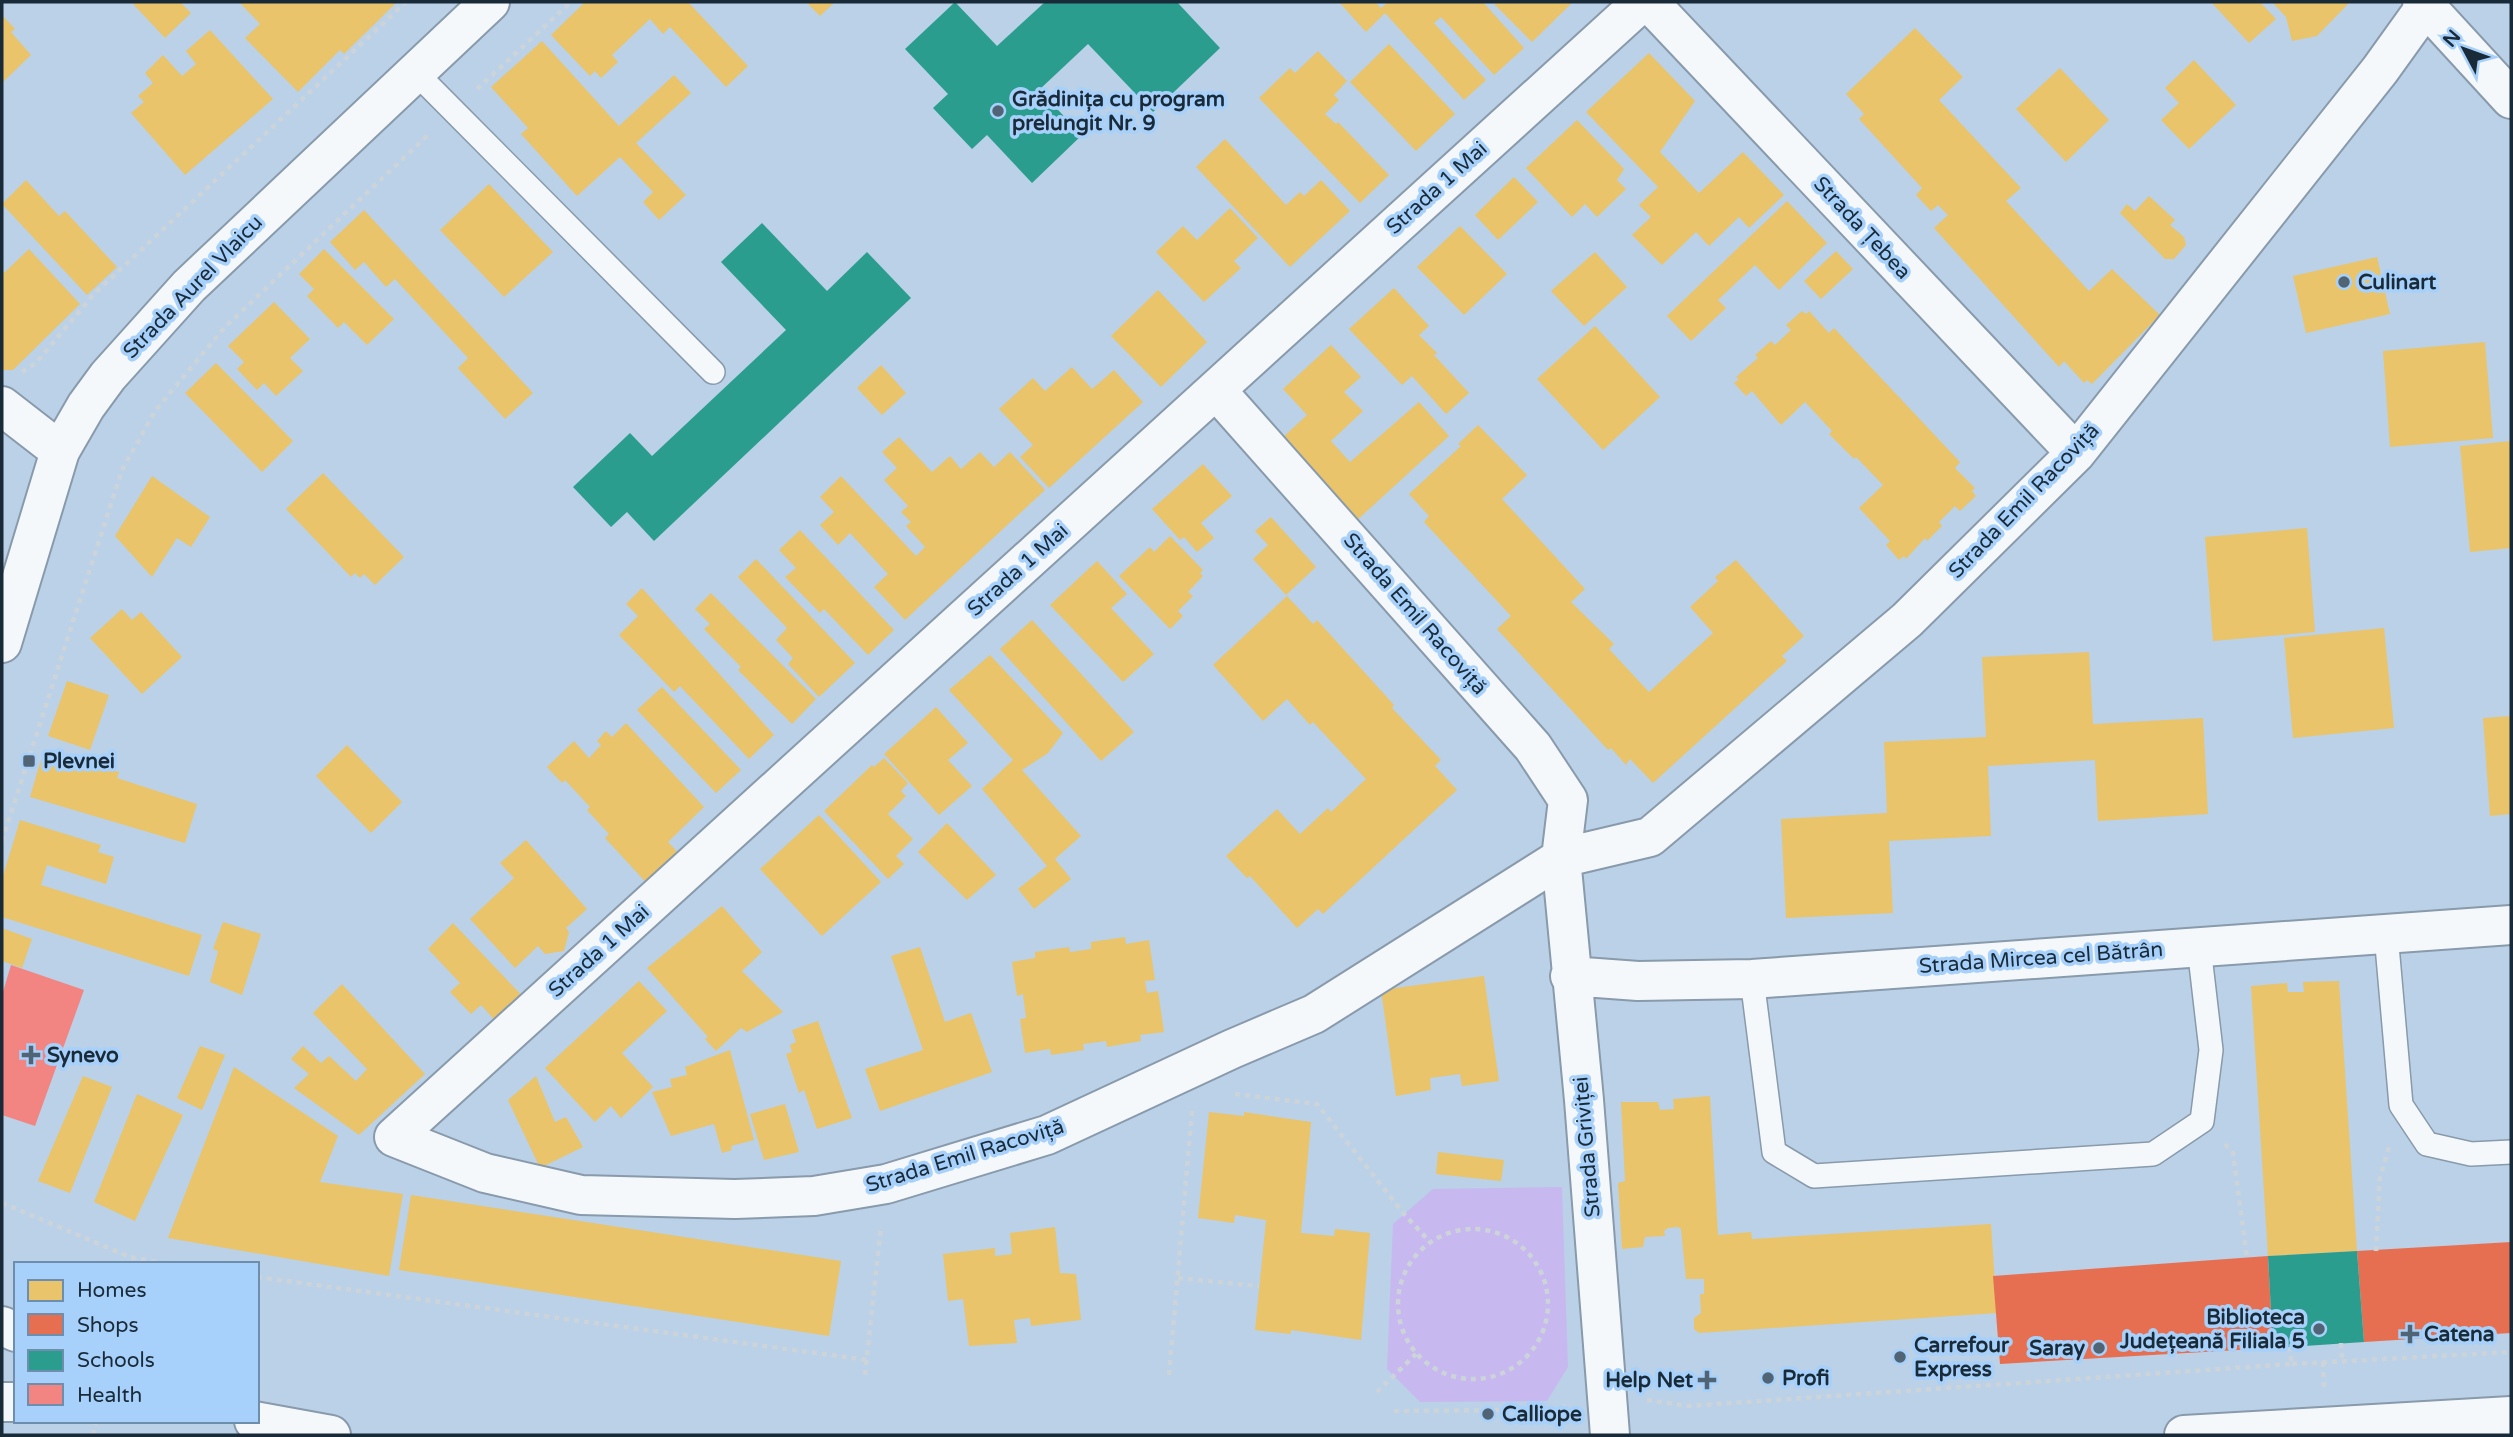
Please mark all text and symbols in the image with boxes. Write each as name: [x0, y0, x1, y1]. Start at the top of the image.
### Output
north arrow: [2429, 14, 2499, 84]
text: N: [2439, 26, 2465, 51]
place label: Grădinița cu program prelungit Nr. 9: [1012, 87, 1225, 136]
marker: Grădinița cu program prelungit Nr. 9: [990, 103, 1006, 119]
street label: Strada 1 Mai: [1382, 136, 1492, 240]
street label: Strada Țebea: [1808, 172, 1916, 284]
street label: Strada Aurel Vlaicu: [118, 210, 268, 364]
place label: Culinart: [2358, 270, 2436, 295]
marker: Culinart: [2336, 274, 2352, 290]
street label: Strada Emil Racoviță: [1943, 418, 2105, 584]
street label: Strada 1 Mai: [963, 518, 1073, 622]
street label: Strada Emil Racoviță: [1338, 528, 1492, 700]
place label: Plevnei: [43, 749, 115, 774]
marker: Plevnei: [21, 753, 37, 769]
street label: Strada 1 Mai: [544, 899, 654, 1003]
street label: Strada Mircea cel Bătrân: [1918, 937, 2164, 979]
place label: Synevo: [47, 1043, 119, 1068]
marker: Synevo: [21, 1045, 41, 1065]
street label: Strada Griviței: [1568, 1075, 1606, 1219]
street label: Strada Emil Racoviță: [863, 1114, 1067, 1198]
legend: [14, 1262, 259, 1423]
text: Homes: [77, 1278, 147, 1303]
place label: Biblioteca Județeană Filiala 5: [2119, 1305, 2305, 1354]
text: Shops: [77, 1313, 139, 1338]
marker: Biblioteca Județeană Filiala 5: [2311, 1321, 2327, 1337]
place label: Catena: [2424, 1322, 2495, 1347]
marker: Catena: [2402, 1326, 2418, 1342]
place label: Carrefour Express: [1914, 1333, 2010, 1382]
place label: Saray: [2029, 1336, 2086, 1361]
marker: Saray: [2091, 1340, 2107, 1356]
text: Schools: [77, 1348, 155, 1373]
marker: Carrefour Express: [1892, 1349, 1908, 1365]
place label: Profi: [1782, 1366, 1830, 1391]
place label: Help Net: [1605, 1368, 1693, 1393]
marker: Profi: [1760, 1370, 1776, 1386]
marker: Help Net: [1699, 1372, 1715, 1388]
text: Health: [77, 1383, 142, 1408]
place label: Calliope: [1502, 1402, 1582, 1427]
marker: Calliope: [1480, 1406, 1496, 1422]

